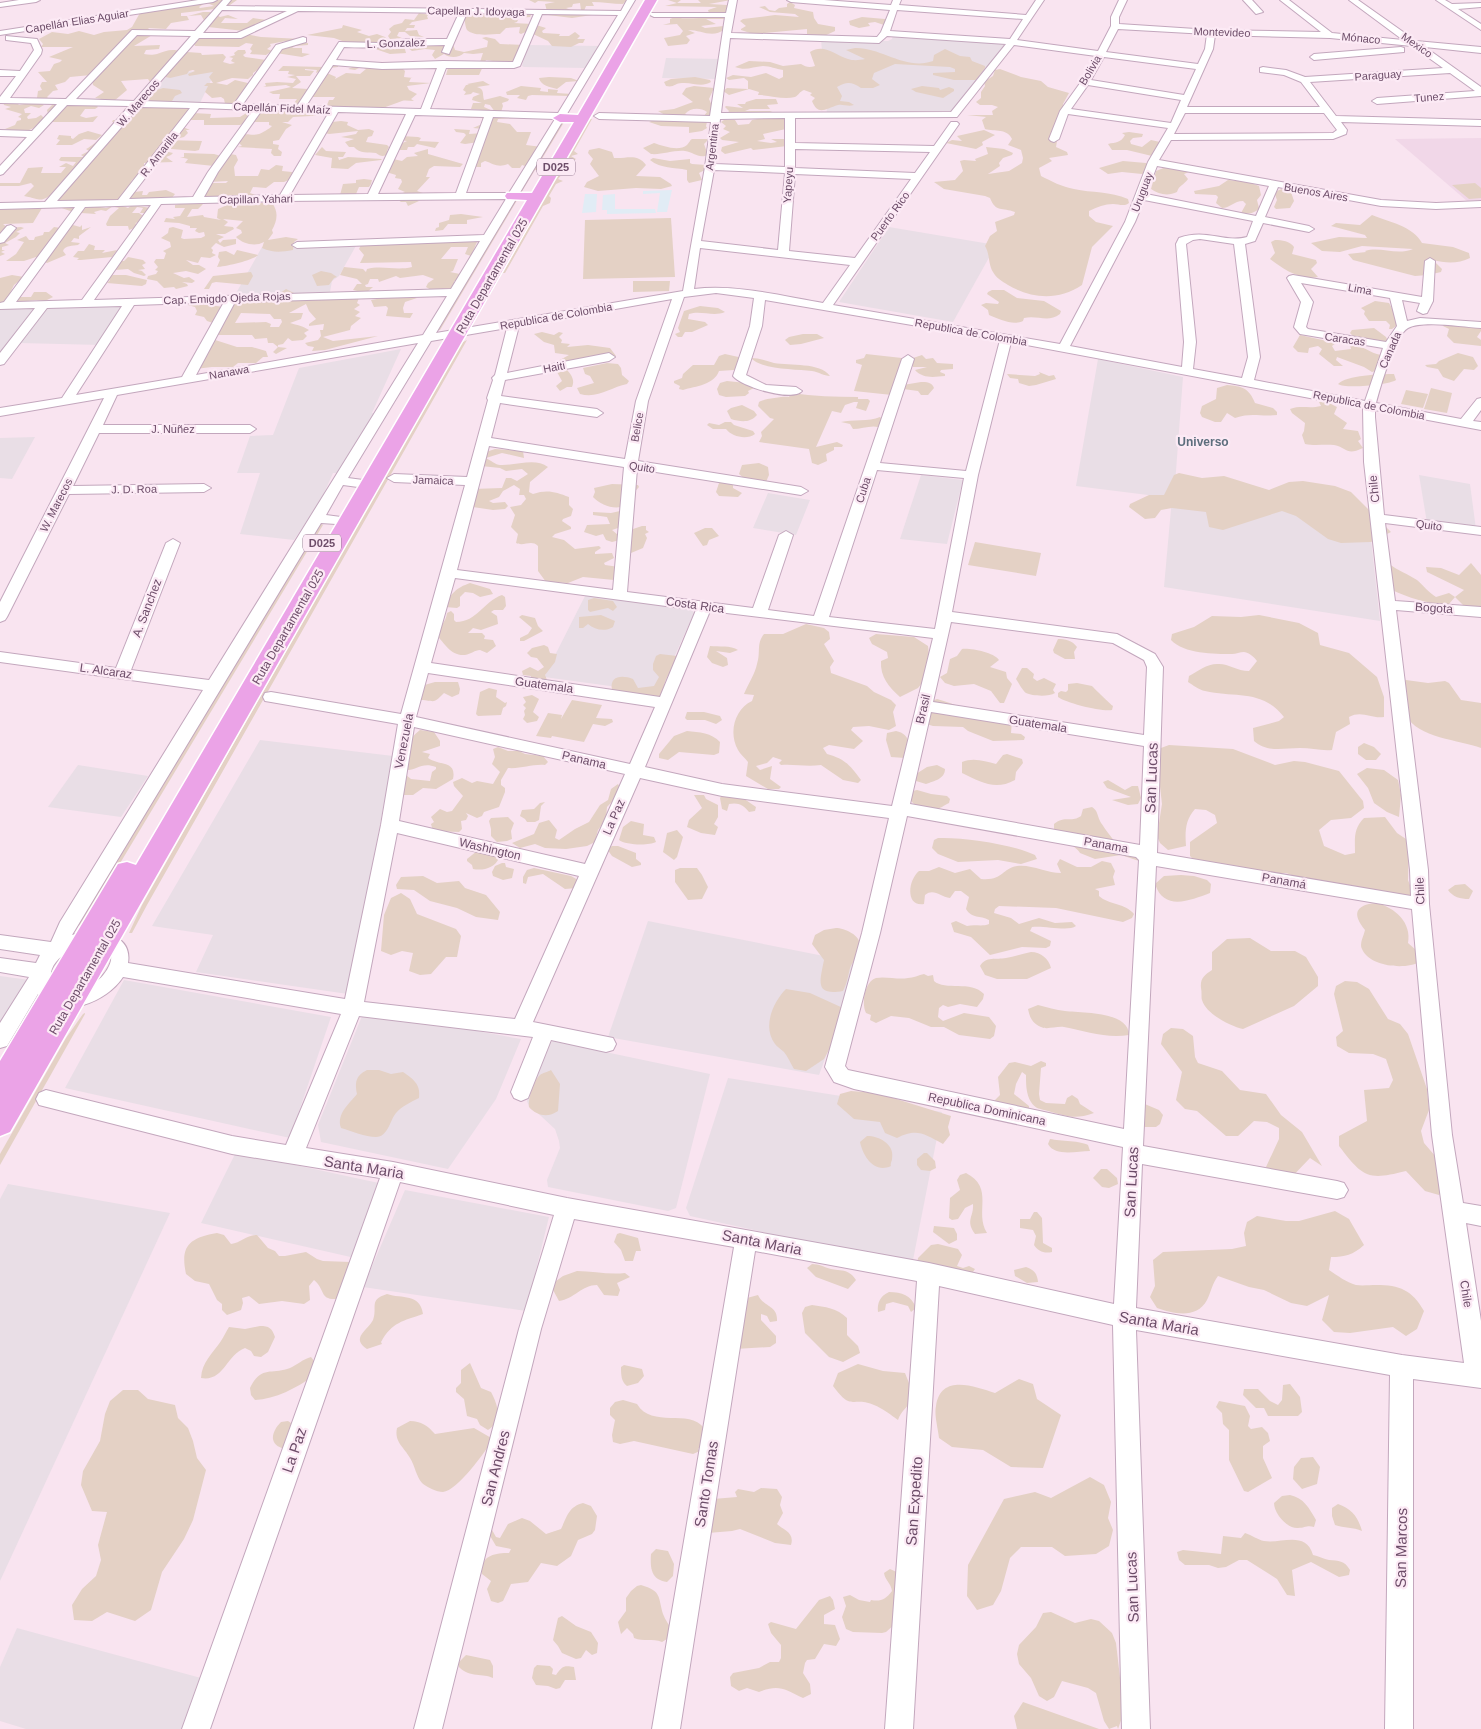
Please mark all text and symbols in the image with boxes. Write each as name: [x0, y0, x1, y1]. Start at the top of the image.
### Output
street label: Capellan J. Idoyaga: [427, 4, 526, 18]
street label: Capellán Elias Aguiar: [24, 7, 130, 35]
street label: Montevideo: [1193, 25, 1251, 39]
street label: Mónaco: [1341, 30, 1381, 46]
street label: Mexico: [1399, 30, 1435, 60]
street label: L. Gonzalez: [366, 36, 426, 50]
street label: Bolivia: [1077, 52, 1104, 87]
street label: Paraguay: [1354, 67, 1402, 83]
street label: W. Marecos: [114, 77, 162, 129]
street label: Tunez: [1413, 90, 1445, 104]
street label: Capellán Fidel Maíz: [233, 100, 331, 116]
street label: Argentina: [703, 122, 721, 171]
street label: R. Amarilla: [138, 129, 181, 179]
road number: D025: [537, 158, 575, 176]
street label: Yapeyu: [781, 166, 795, 204]
street label: Uruguay: [1129, 170, 1155, 214]
street label: Buenos Aires: [1283, 180, 1349, 204]
street label: Puerto Rico: [868, 189, 912, 243]
street label: Capillan Yahari: [219, 192, 293, 206]
street label: Ruta Departamental 025: [453, 216, 531, 336]
street label: Lima: [1347, 281, 1374, 297]
street label: Cap. Emigdo Ojeda Rojas: [163, 290, 291, 306]
street label: Republica de Colombia: [499, 300, 614, 332]
street label: Republica de Colombia: [914, 316, 1029, 348]
street label: Canada: [1377, 329, 1404, 370]
street label: Caracas: [1324, 330, 1367, 348]
street label: Haiti: [542, 359, 566, 375]
street label: Nanawa: [208, 362, 251, 381]
street label: Republica de Colombia: [1312, 388, 1427, 422]
street label: Belice: [628, 411, 646, 443]
street label: J. Nuñez: [151, 423, 195, 435]
district label: Universo: [1177, 435, 1229, 449]
street label: Quito: [628, 459, 656, 475]
street label: Jamaica: [412, 473, 455, 487]
street label: Chile: [1366, 474, 1382, 503]
street label: Cuba: [853, 475, 873, 504]
street label: W. Marecos: [37, 476, 75, 534]
street label: J. D. Roa: [111, 483, 158, 495]
street label: Quito: [1415, 517, 1443, 533]
road number: D025: [303, 534, 341, 552]
street label: Ruta Departamental 025: [249, 567, 327, 687]
street label: A. Sanchez: [129, 577, 165, 639]
street label: Costa Rica: [665, 594, 725, 616]
street label: Bogota: [1415, 600, 1454, 616]
street label: L. Alcaraz: [79, 660, 133, 682]
street label: Guatemala: [514, 674, 574, 696]
street label: Brasil: [913, 693, 933, 725]
street label: Venezuela: [392, 712, 416, 770]
street label: Guatemala: [1008, 712, 1068, 736]
street label: San Lucas: [1141, 742, 1161, 814]
street label: Panama: [561, 748, 608, 772]
street label: La Paz: [600, 797, 628, 837]
street label: Panama: [1083, 834, 1130, 856]
street label: Washington: [458, 835, 522, 863]
street label: Panamá: [1261, 870, 1308, 892]
street label: Chile: [1413, 877, 1427, 905]
street label: Ruta Departamental 025: [46, 917, 124, 1037]
street label: Republica Dominicana: [927, 1090, 1047, 1128]
street label: San Lucas: [1121, 1146, 1141, 1218]
street label: Santa Maria: [323, 1152, 406, 1182]
street label: Santa Maria: [721, 1226, 804, 1258]
street label: Chile: [1457, 1279, 1475, 1309]
street label: Santa Maria: [1118, 1308, 1201, 1339]
street label: La Paz: [278, 1425, 310, 1475]
street label: San Andres: [477, 1428, 513, 1508]
street label: Santo Tomas: [691, 1440, 721, 1528]
street label: San Expedito: [902, 1456, 926, 1546]
street label: San Marcos: [1392, 1508, 1410, 1588]
street label: San Lucas: [1122, 1551, 1142, 1623]

